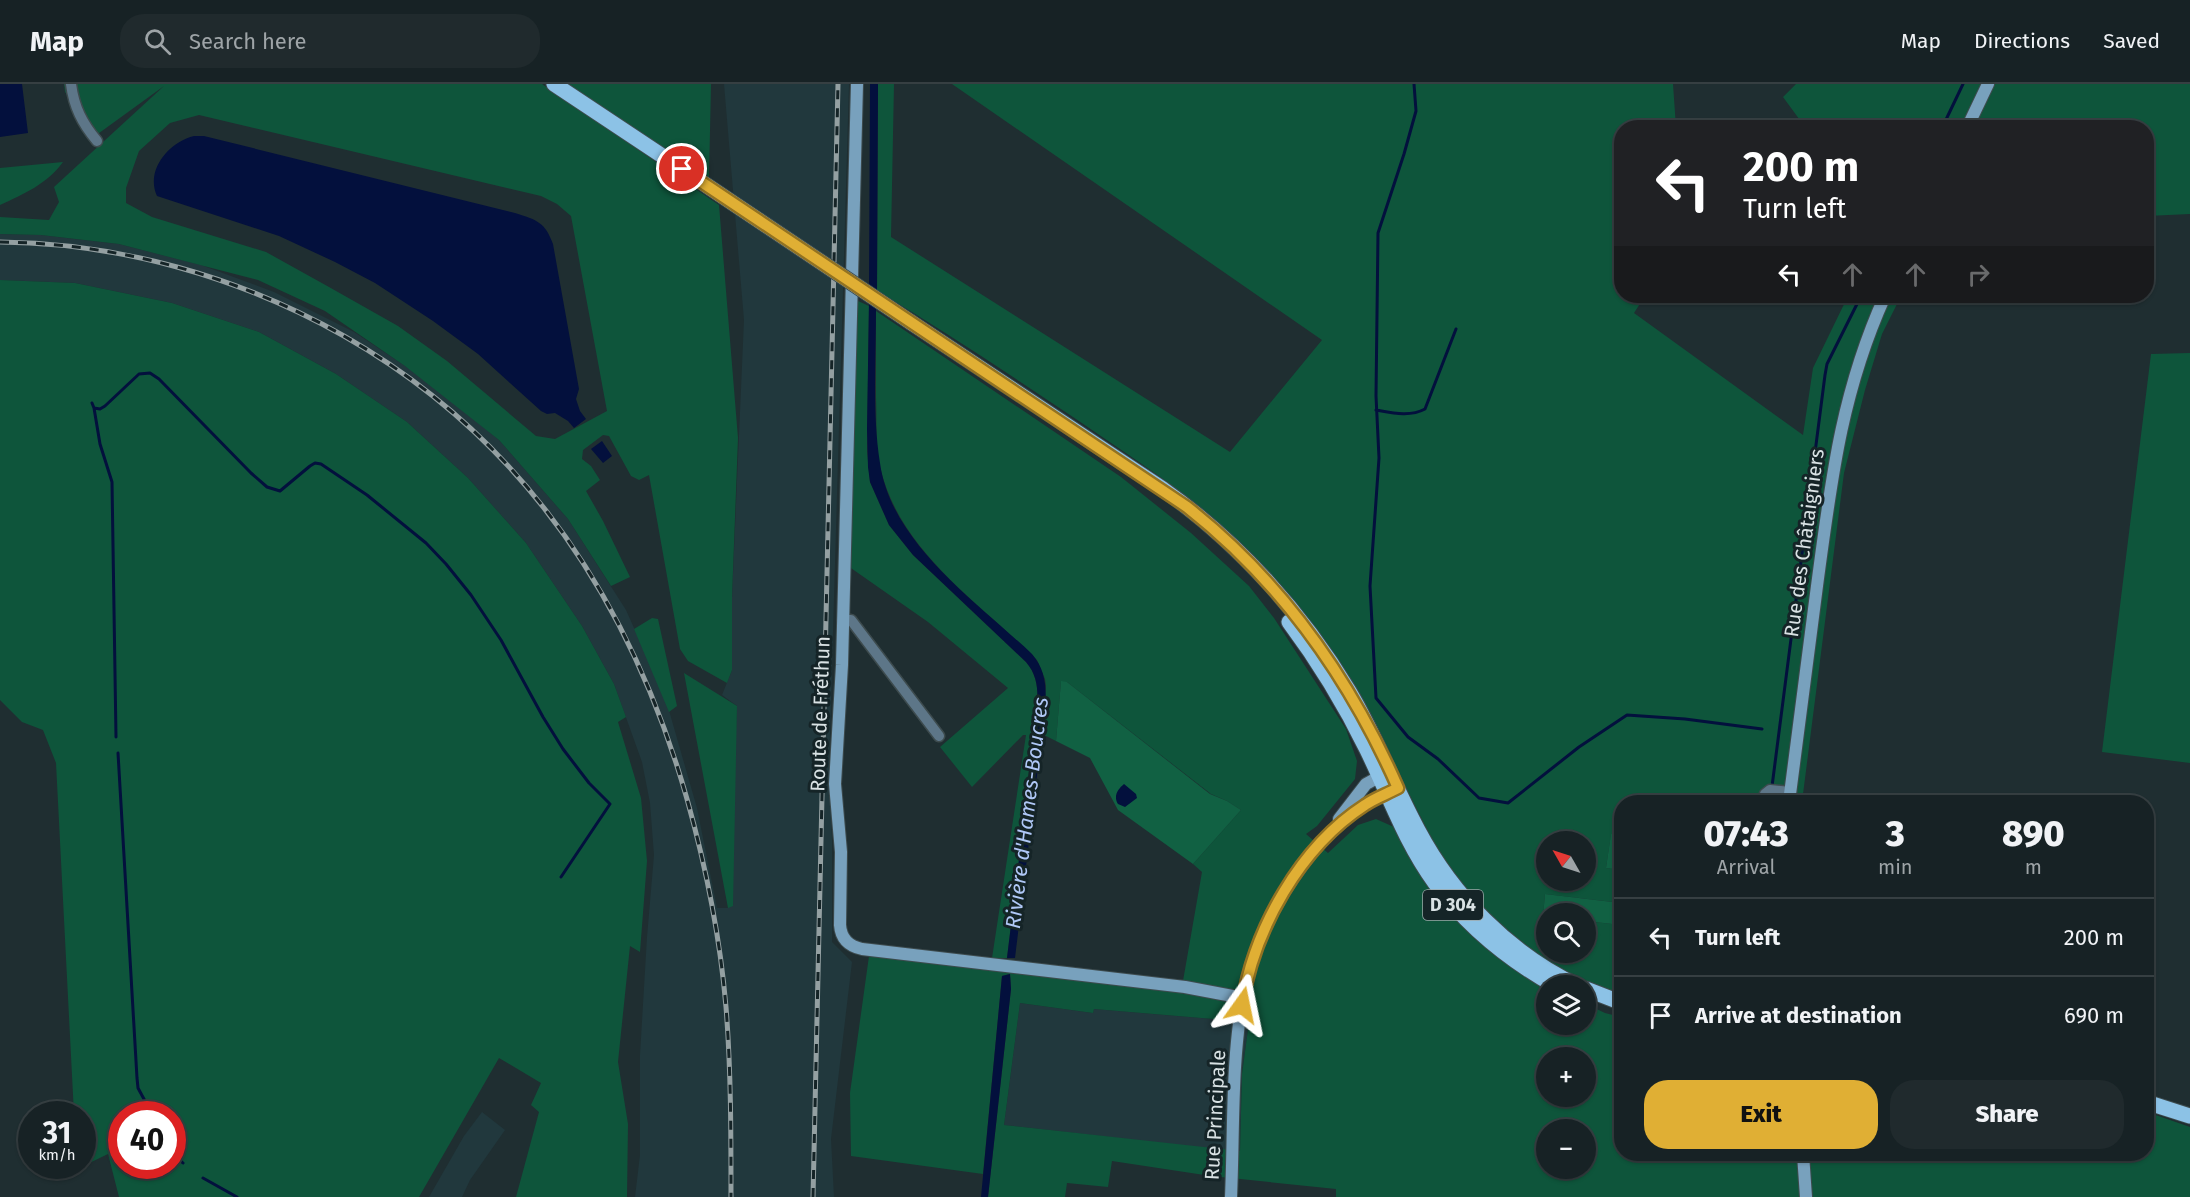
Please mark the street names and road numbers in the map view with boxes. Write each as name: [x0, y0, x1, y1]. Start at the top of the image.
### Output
street label: Rue des Châtaigniers: [1779, 447, 1829, 639]
street label: Route de Fréthun: [805, 636, 835, 792]
road number: D 304: [1423, 890, 1483, 920]
street label: Rue Principale: [1200, 1049, 1230, 1181]

